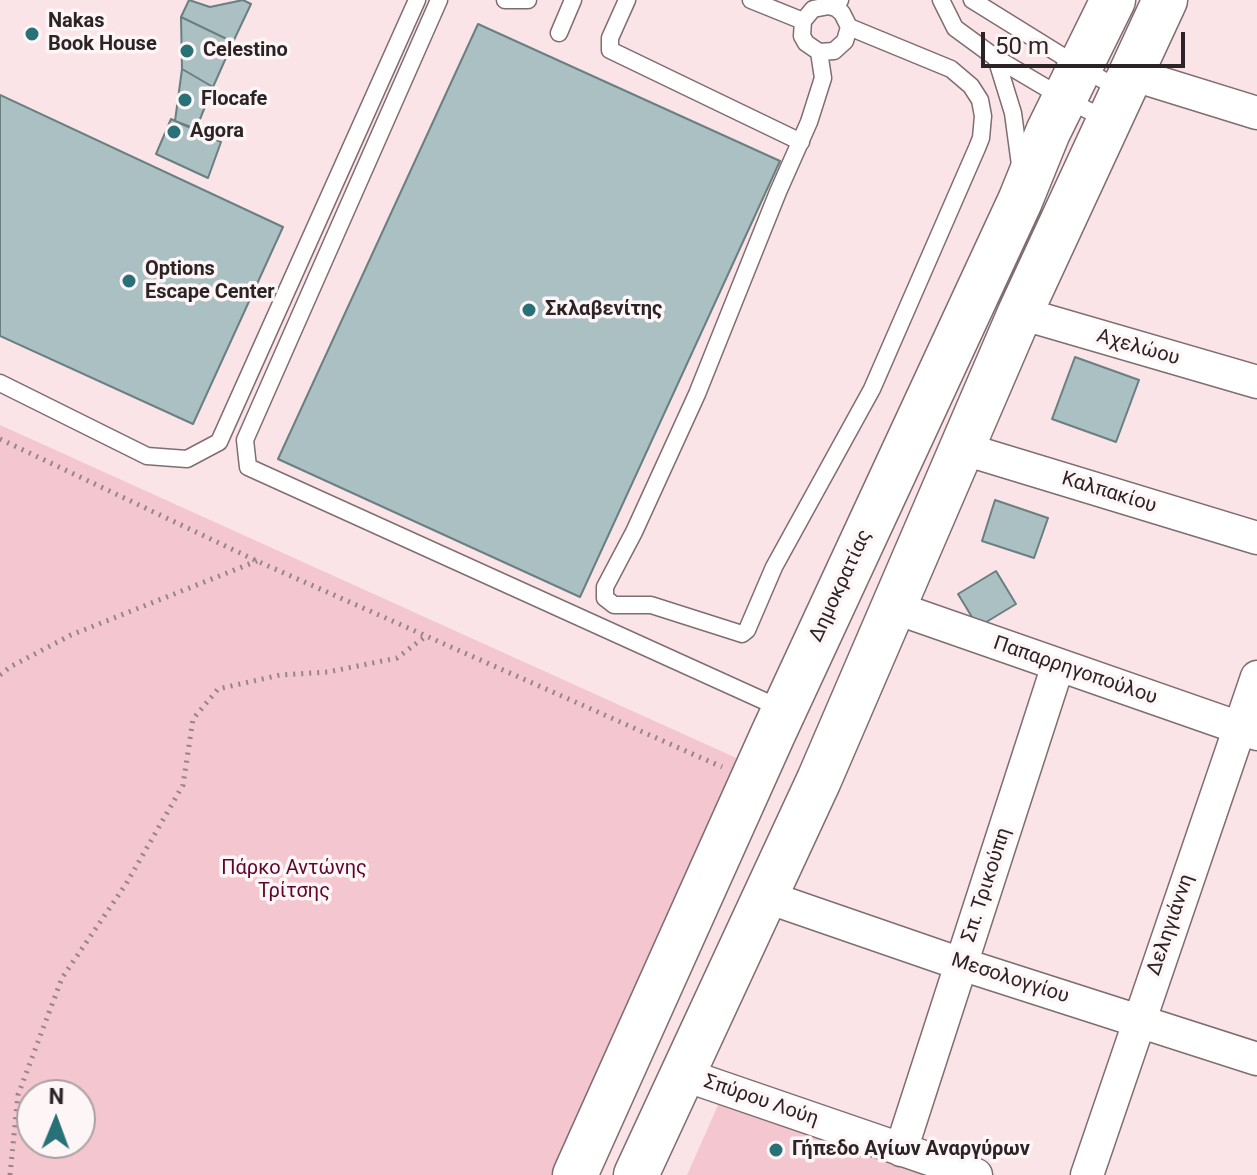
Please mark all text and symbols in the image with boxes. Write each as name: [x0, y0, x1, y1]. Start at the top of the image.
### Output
place label: Nakas Book House: [48, 10, 157, 57]
scale bar: [985, 16, 1189, 66]
marker: Nakas Book House: [23, 25, 41, 43]
text: 50 m: [995, 32, 1049, 60]
place label: Celestino: [203, 39, 288, 63]
marker: Celestino: [178, 42, 196, 60]
place label: Flocafe: [201, 88, 267, 112]
marker: Flocafe: [176, 91, 194, 109]
place label: Agora: [190, 120, 244, 144]
marker: Agora: [165, 123, 183, 141]
place label: Options Escape Center: [145, 258, 275, 305]
marker: Options Escape Center: [120, 272, 138, 290]
place label: Σκλαβενίτης: [545, 298, 662, 322]
marker: Σκλαβενίτης: [520, 301, 538, 319]
street label: Αχελώου: [1094, 325, 1182, 371]
street label: Καλπακίου: [1059, 467, 1159, 519]
street label: Δημοκρατίας: [805, 526, 877, 646]
street label: Παπαρρηγοπούλου: [990, 632, 1160, 710]
street label: Σπ. Τρικούπη: [957, 825, 1017, 945]
park label: Πάρκο Αντώνης Τρίτσης: [221, 857, 367, 904]
street label: Δεληγιάννη: [1142, 871, 1200, 979]
street label: Μεσολογγίου: [948, 949, 1072, 1009]
street label: Σπύρου Λούη: [701, 1070, 821, 1132]
north arrow: [16, 1079, 96, 1159]
text: N: [48, 1084, 64, 1109]
place label: Γήπεδο Αγίων Αναργύρων: [792, 1138, 1030, 1162]
marker: Γήπεδο Αγίων Αναργύρων: [767, 1141, 785, 1159]

